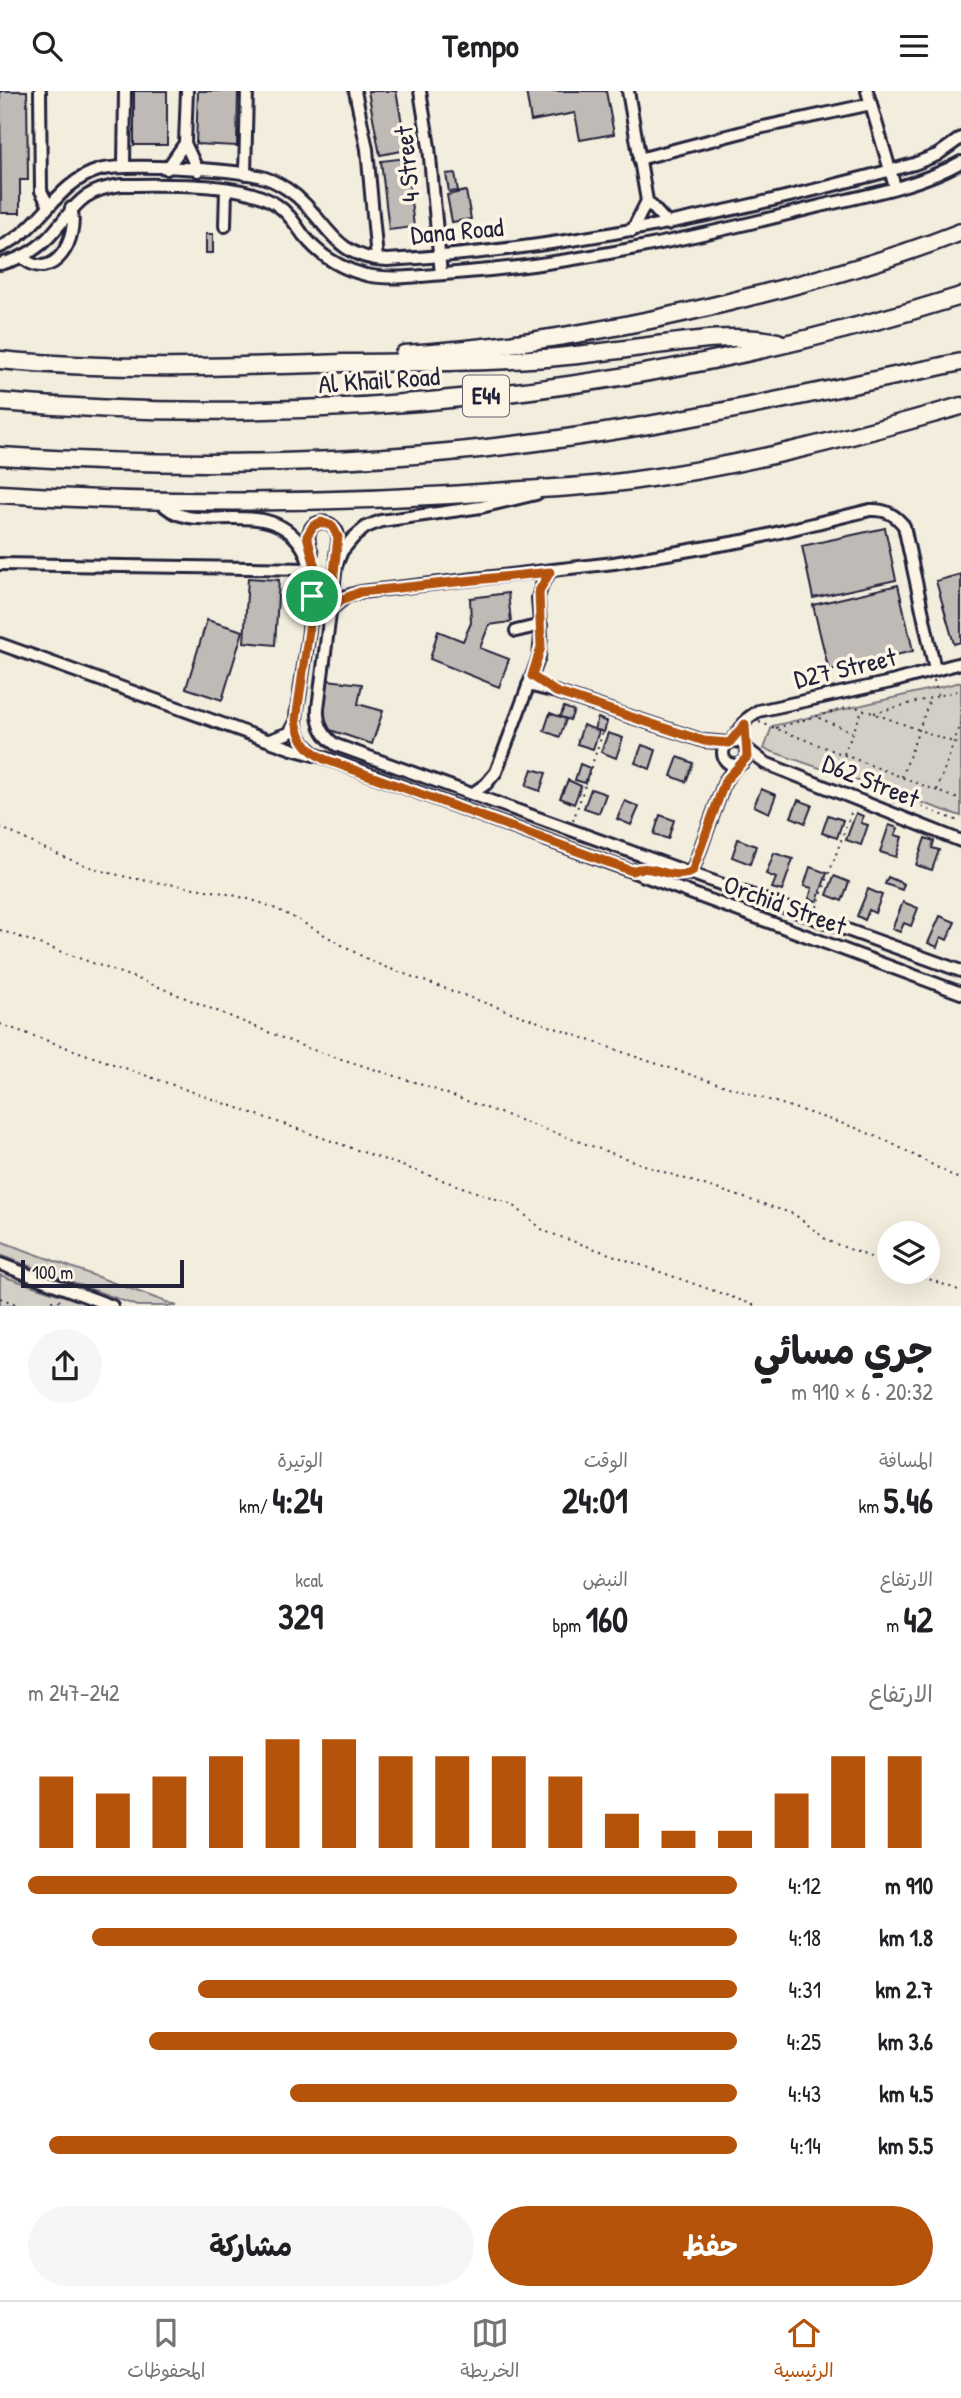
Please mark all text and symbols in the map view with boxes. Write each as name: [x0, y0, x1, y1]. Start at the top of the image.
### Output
text: Tempo: [442, 24, 519, 67]
icon: search: [28, 27, 66, 65]
icon: menu: [895, 27, 933, 65]
street label: 4 Street: [385, 123, 428, 204]
street label: Dana Road: [409, 209, 505, 252]
street label: Al Khail Road: [317, 358, 441, 401]
road number: E44: [463, 375, 509, 417]
pin: [282, 566, 342, 626]
icon: arrive: [293, 577, 331, 615]
street label: D27 Street: [790, 639, 900, 696]
street label: D62 Street: [818, 745, 926, 816]
street label: Orchid Street: [719, 866, 852, 943]
map controls: [877, 1221, 940, 1284]
button: layers: [877, 1221, 940, 1284]
scale bar: [21, 1257, 184, 1289]
text: 100 m: [32, 1259, 73, 1285]
text: جري مسائي: [753, 1324, 933, 1376]
button: share: [28, 1329, 102, 1403]
text: 20:32 · 6 × 910 m: [791, 1376, 933, 1407]
text: الوتيرة: [277, 1447, 323, 1473]
text: الوقت: [584, 1447, 628, 1473]
text: المسافة: [879, 1447, 933, 1473]
text: 4:24: [272, 1477, 323, 1524]
text: 24:01: [562, 1477, 628, 1524]
text: 5.46: [884, 1477, 933, 1524]
text: /km: [239, 1493, 272, 1519]
text: km: [858, 1493, 884, 1519]
text: النبض: [583, 1566, 628, 1592]
text: الارتفاع: [880, 1566, 933, 1592]
text: kcal: [295, 1567, 323, 1593]
text: 329: [278, 1593, 323, 1640]
text: 160: [586, 1596, 628, 1643]
text: 42: [903, 1596, 933, 1643]
text: bpm: [552, 1612, 586, 1638]
text: m: [886, 1612, 903, 1638]
text: 242–247 m: [28, 1677, 120, 1708]
text: الارتفاع: [869, 1678, 933, 1709]
text: 4:12: [788, 1870, 821, 1901]
text: 910 m: [885, 1870, 933, 1901]
text: 4:18: [789, 1922, 821, 1953]
text: 1.8 km: [879, 1922, 933, 1953]
text: 4:31: [788, 1974, 821, 2005]
text: 2.7 km: [875, 1974, 933, 2005]
text: 4:25: [787, 2026, 821, 2057]
text: 3.6 km: [878, 2026, 933, 2057]
text: 4:43: [788, 2078, 821, 2109]
text: 4.5 km: [879, 2078, 933, 2109]
text: 4:14: [790, 2130, 821, 2161]
text: 5.5 km: [878, 2130, 933, 2161]
button: مشاركة: [28, 2206, 474, 2286]
button: حفظ: [488, 2206, 933, 2286]
tab: المحفوظات: [127, 2314, 206, 2387]
tab: الخريطة: [460, 2314, 519, 2387]
tab: الرئيسية: [774, 2314, 834, 2387]

